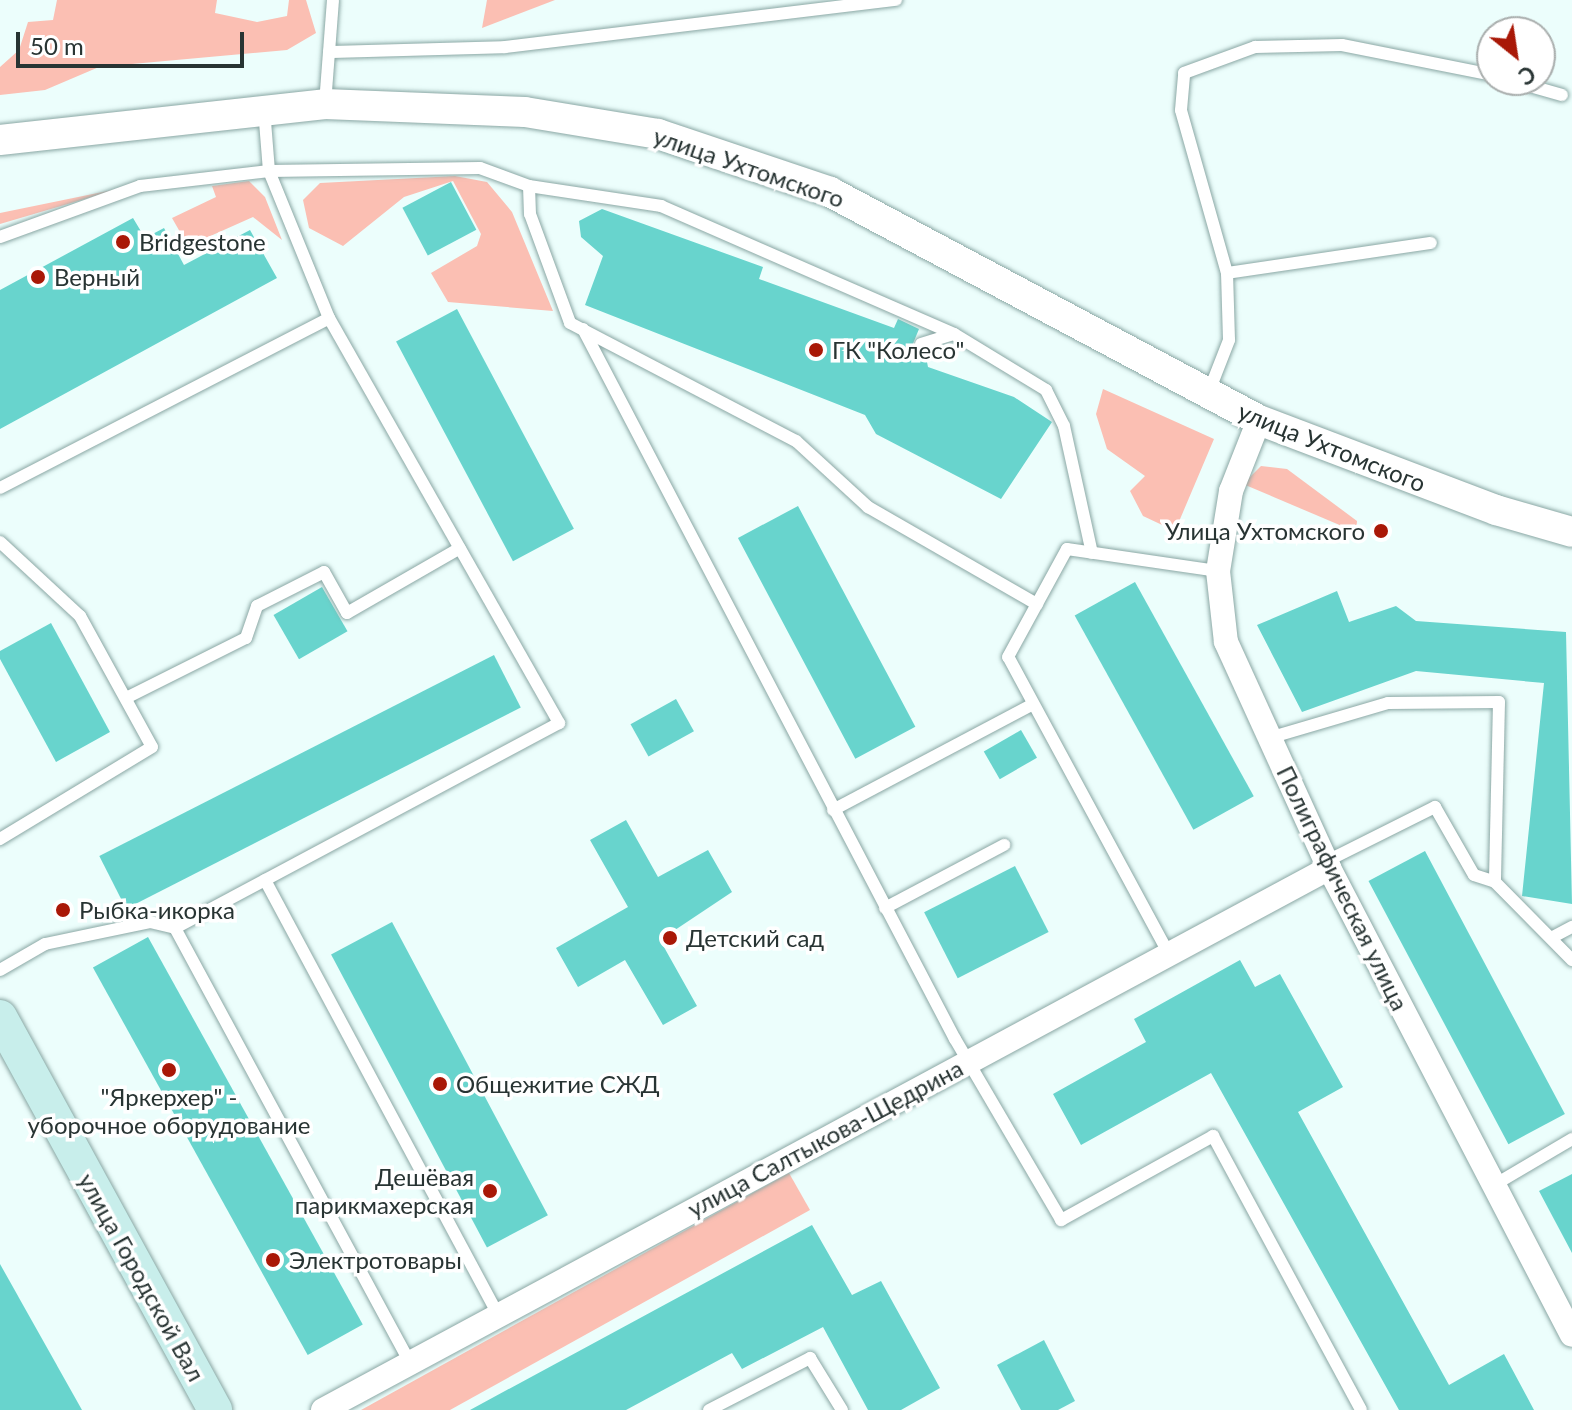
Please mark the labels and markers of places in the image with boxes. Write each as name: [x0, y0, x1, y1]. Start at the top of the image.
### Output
place label: Bridgestone: [139, 228, 266, 256]
marker: Bridgestone: [114, 233, 132, 251]
place label: Верный: [54, 263, 140, 291]
marker: Верный: [29, 268, 47, 286]
place label: ГК "Колесо": [832, 336, 964, 364]
marker: ГК "Колесо": [807, 341, 825, 359]
place label: Улица Ухтомского: [1165, 517, 1365, 545]
marker: Улица Ухтомского: [1372, 522, 1390, 540]
place label: Рыбка-икорка: [79, 896, 235, 924]
marker: Рыбка-икорка: [54, 901, 72, 919]
place label: Детский сад: [686, 924, 824, 952]
marker: Детский сад: [661, 929, 679, 947]
marker: "Яркерхер" - уборочное оборудование: [160, 1061, 178, 1079]
place label: Общежитие СЖД: [456, 1070, 660, 1098]
marker: Общежитие СЖД: [431, 1075, 449, 1093]
place label: "Яркерхер" - уборочное оборудование: [27, 1083, 311, 1139]
place label: Дешёвая парикмахерская: [295, 1163, 474, 1219]
marker: Дешёвая парикмахерская: [481, 1182, 499, 1200]
place label: Электротовары: [289, 1246, 462, 1274]
marker: Электротовары: [264, 1251, 282, 1269]

